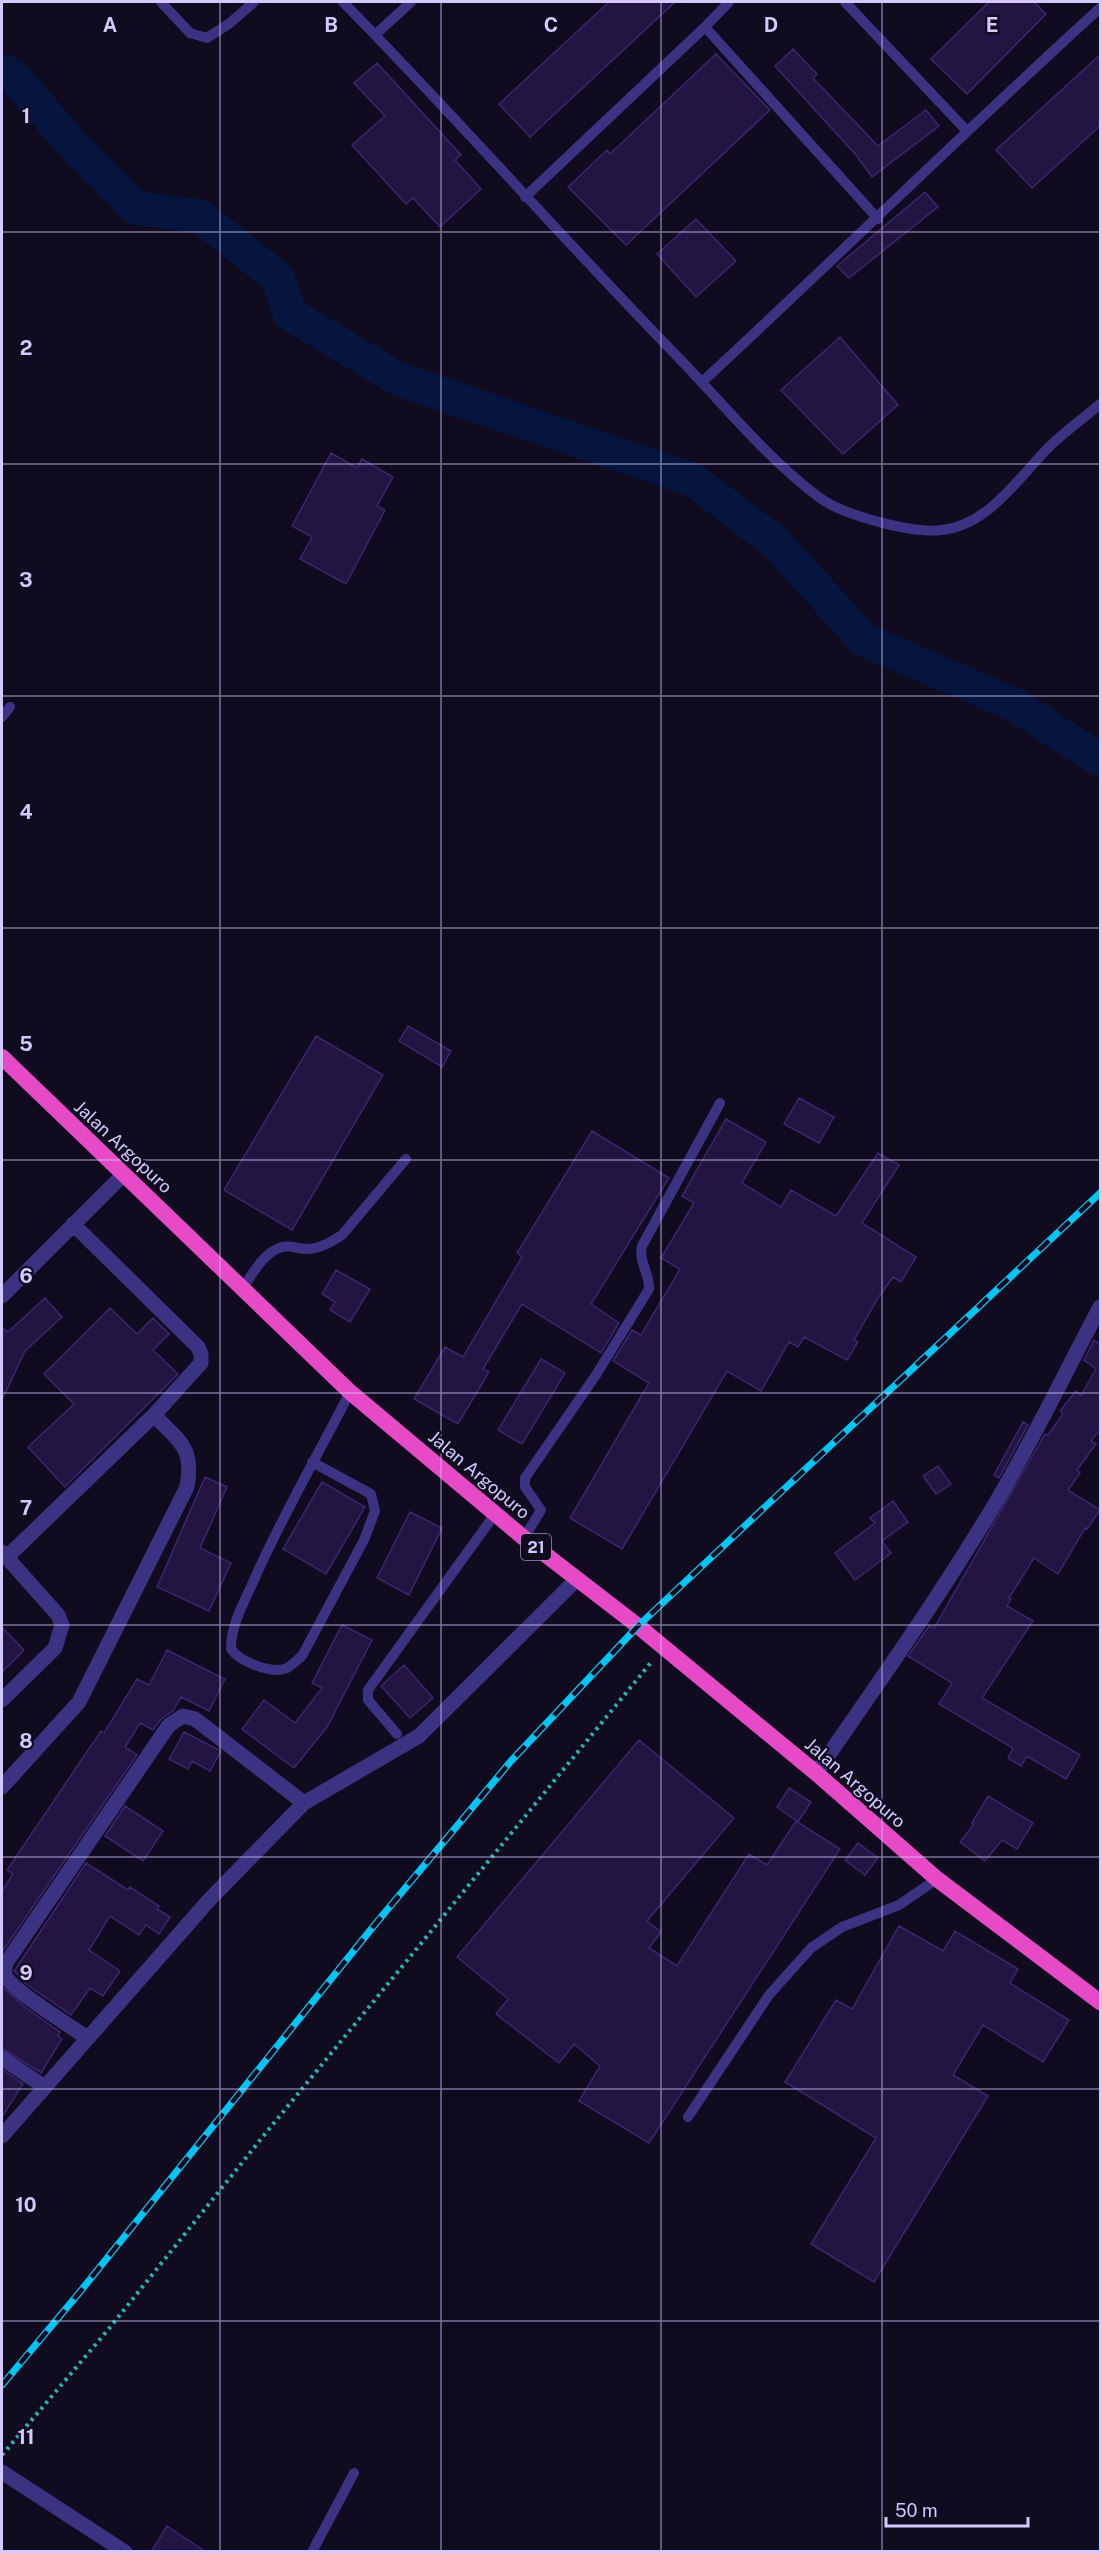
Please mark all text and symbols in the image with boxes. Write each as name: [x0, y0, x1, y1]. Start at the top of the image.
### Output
text: A: [103, 13, 117, 37]
text: B: [324, 13, 338, 37]
text: C: [544, 13, 558, 37]
text: D: [764, 13, 778, 37]
text: E: [986, 13, 998, 37]
text: 1: [22, 104, 30, 128]
text: 2: [20, 336, 32, 360]
text: 3: [19, 568, 33, 592]
text: 4: [19, 800, 33, 824]
text: 5: [19, 1032, 33, 1056]
street label: Jalan Argopuro: [70, 1096, 177, 1197]
text: 6: [19, 1264, 33, 1288]
street label: Jalan Argopuro: [424, 1426, 534, 1523]
text: 7: [20, 1496, 32, 1520]
road number: 21: [521, 1534, 551, 1560]
text: 8: [19, 1729, 33, 1753]
street label: Jalan Argopuro: [801, 1733, 910, 1832]
text: 9: [19, 1961, 33, 1985]
text: 10: [15, 2193, 37, 2217]
text: 11: [17, 2425, 35, 2449]
scale bar: [886, 2490, 1028, 2528]
text: 50 m: [895, 2500, 938, 2521]

